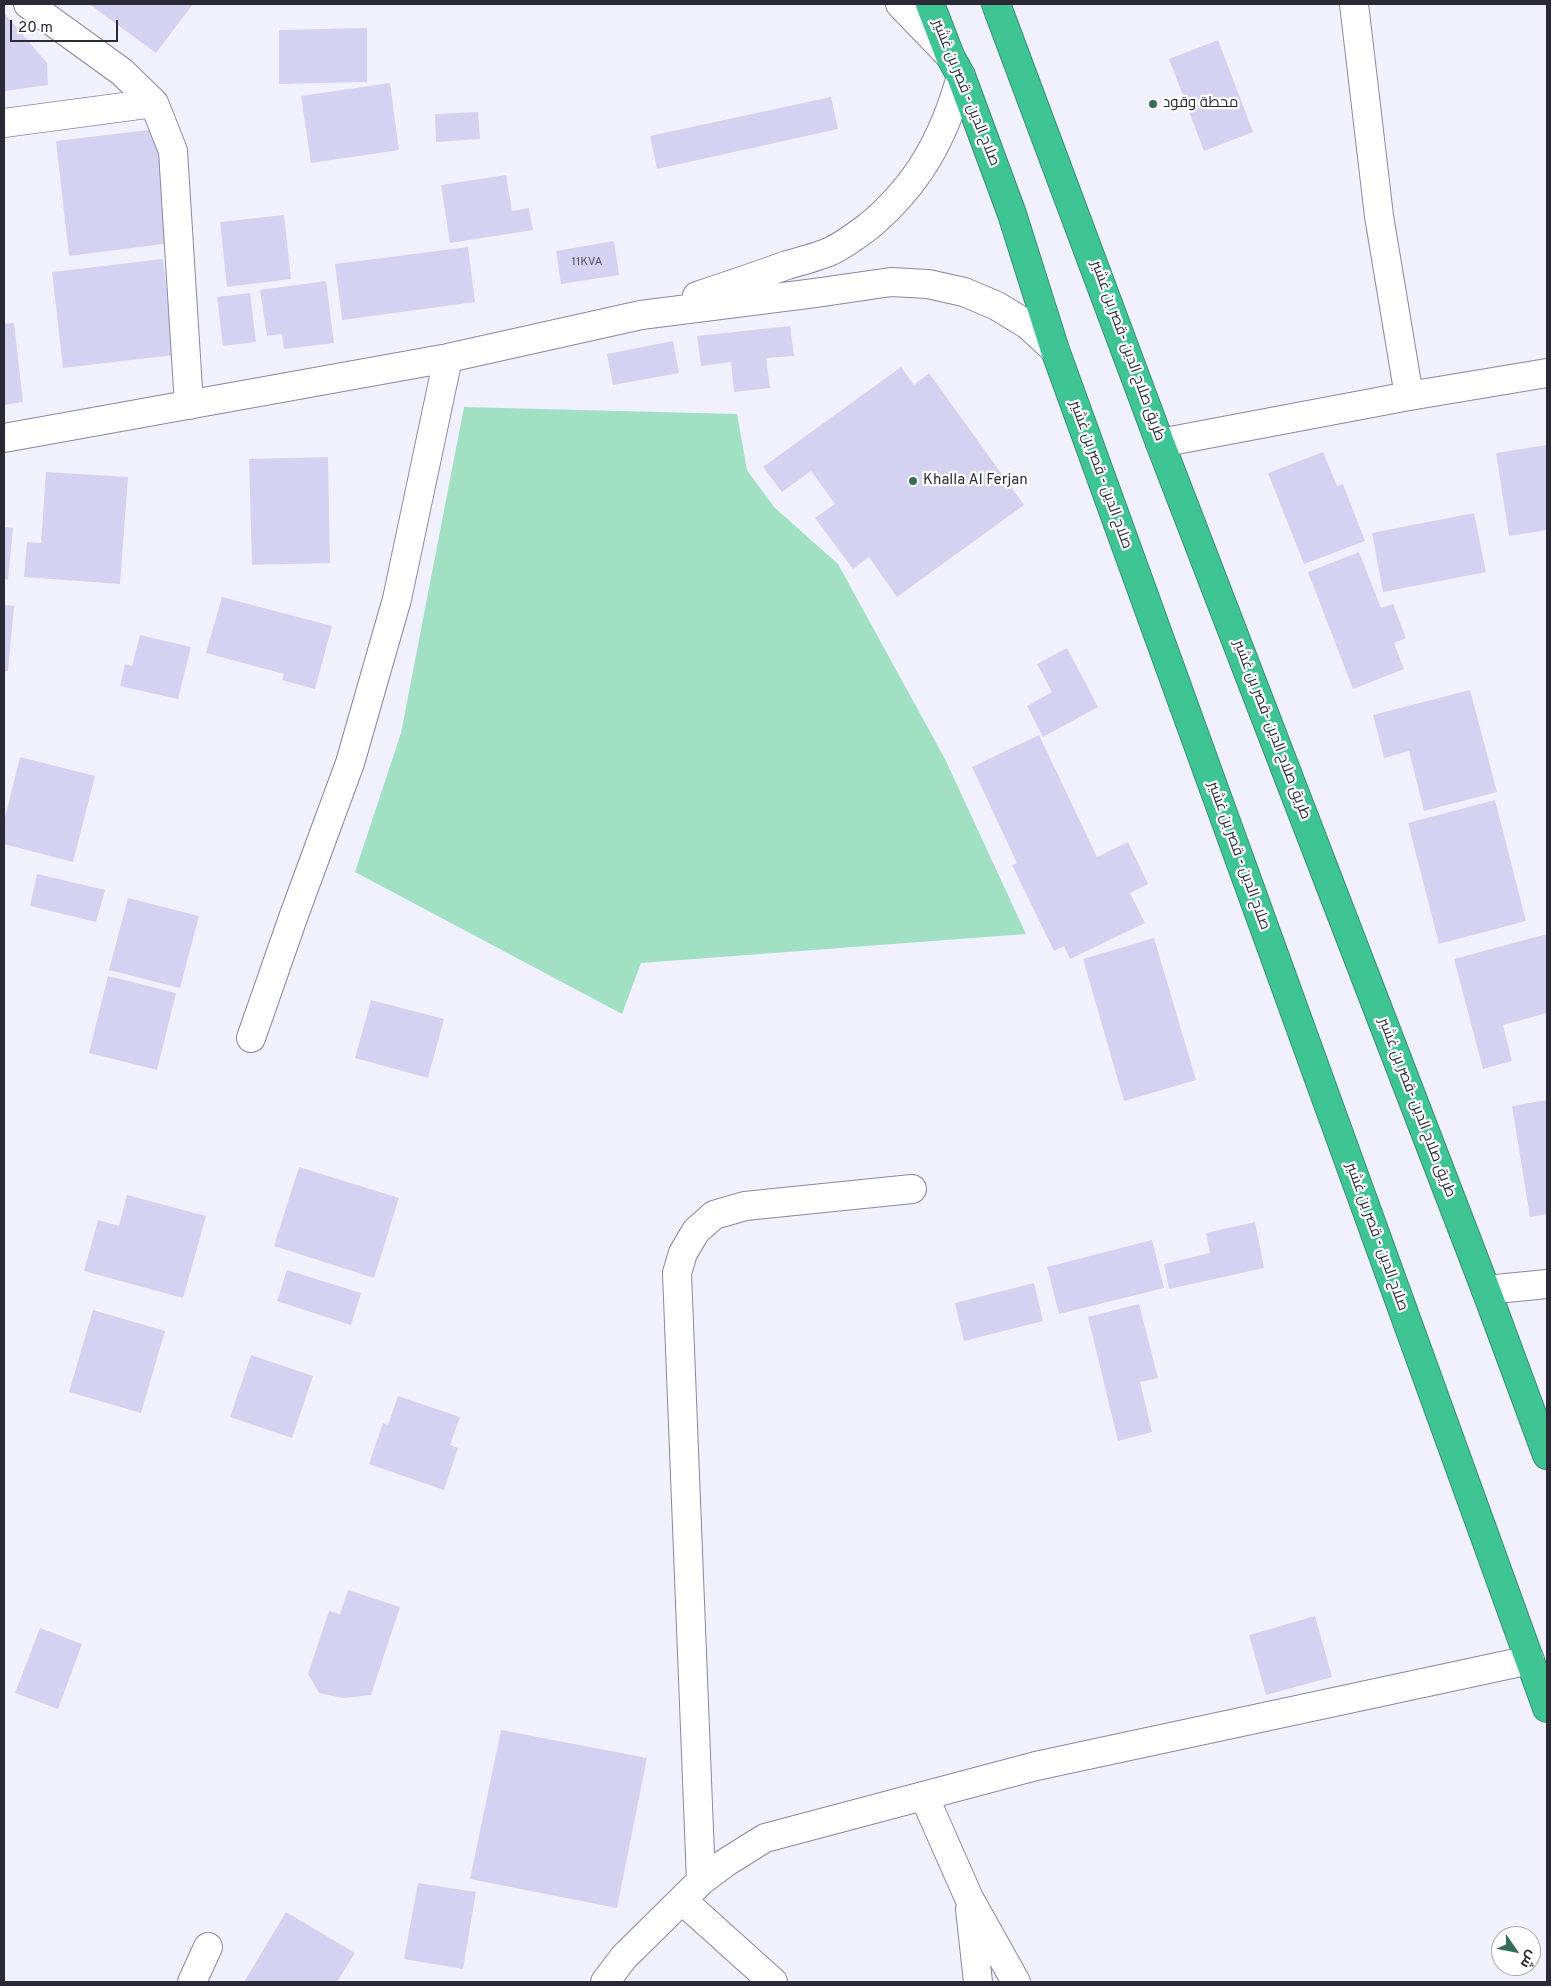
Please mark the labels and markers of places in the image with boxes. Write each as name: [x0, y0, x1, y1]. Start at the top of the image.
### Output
place label: محطة وقود: [1163, 95, 1238, 113]
marker: محطة وقود: [1147, 98, 1159, 110]
place label: Khalla Al Ferjan: [923, 472, 1028, 490]
marker: Khalla Al Ferjan: [907, 475, 919, 487]

